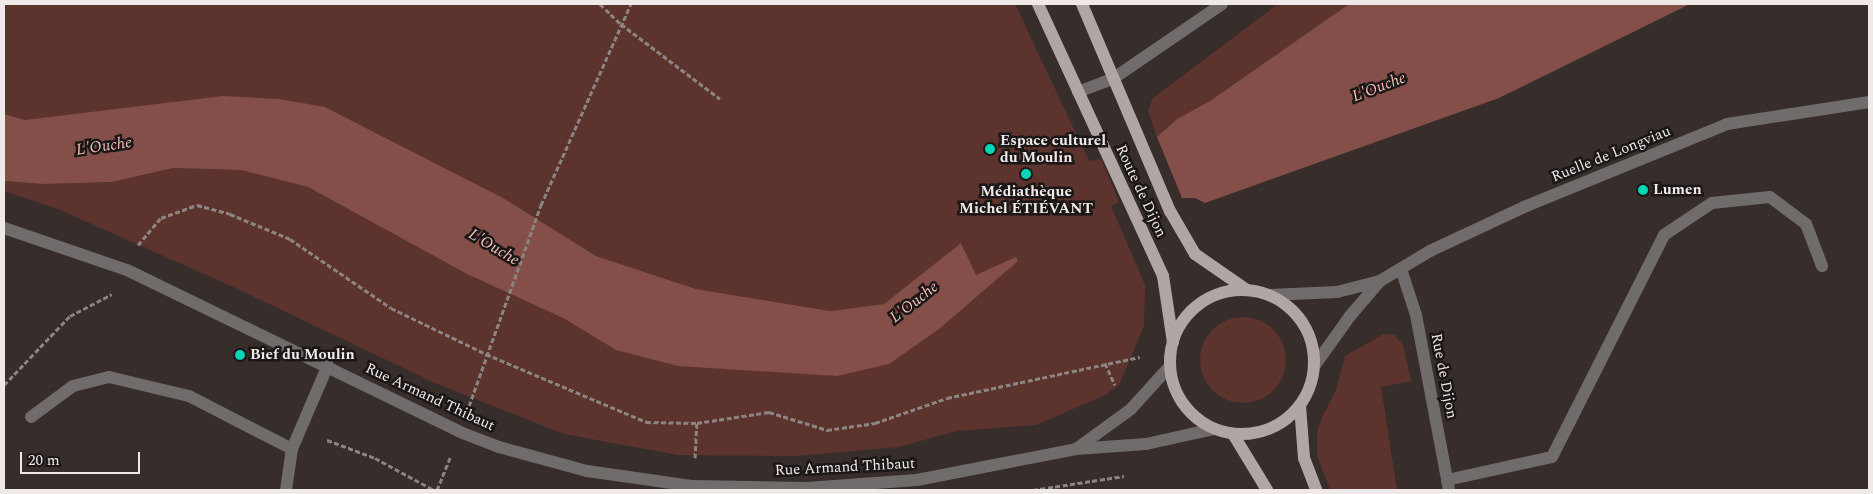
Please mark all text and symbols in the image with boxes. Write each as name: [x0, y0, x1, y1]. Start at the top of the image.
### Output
water label: L'Ouche: [1349, 68, 1409, 106]
street label: Ruelle de Longviau: [1549, 122, 1673, 186]
place label: Espace culturel du Moulin: [1000, 131, 1106, 166]
water label: L'Ouche: [75, 133, 133, 159]
street label: Route de Dijon: [1112, 142, 1170, 240]
marker: Espace culturel du Moulin: [984, 143, 996, 155]
marker: Médiathèque Michel ÉTIÉVANT: [1020, 168, 1032, 180]
place label: Lumen: [1653, 181, 1702, 199]
place label: Médiathèque Michel ÉTIÉVANT: [959, 182, 1093, 217]
marker: Lumen: [1637, 184, 1649, 196]
water label: L'Ouche: [465, 224, 523, 270]
water label: L'Ouche: [886, 277, 942, 327]
street label: Rue de Dijon: [1427, 332, 1461, 420]
place label: Bief du Moulin: [250, 346, 355, 364]
marker: Bief du Moulin: [234, 349, 246, 361]
street label: Rue Armand Thibaut: [362, 359, 498, 435]
scale bar: [22, 442, 142, 474]
text: 20 m: [28, 449, 60, 472]
street label: Rue Armand Thibaut: [774, 454, 916, 480]

